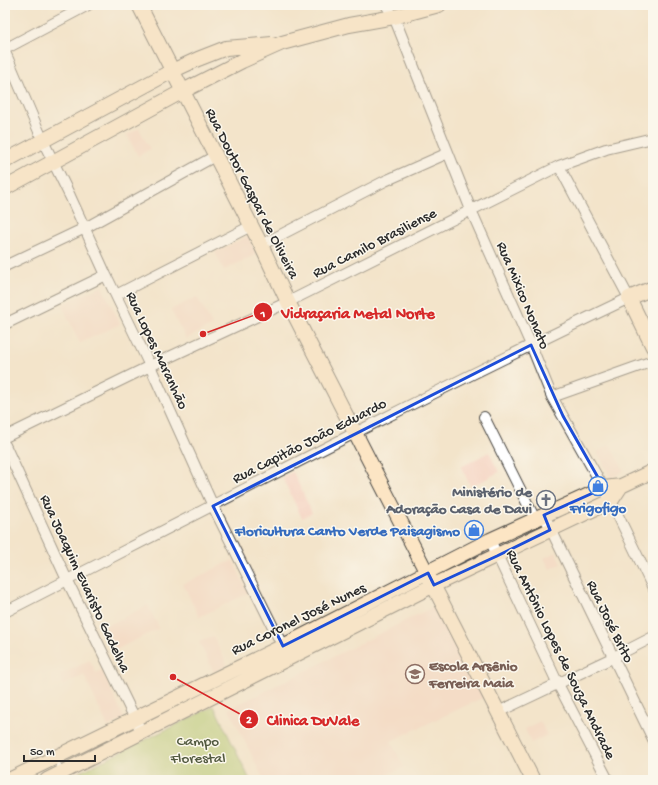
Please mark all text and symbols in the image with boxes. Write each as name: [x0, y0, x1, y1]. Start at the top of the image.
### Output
street label: Rua Doutor Gaspar de Oliveira: [200, 106, 302, 283]
street label: Rua Camilo Brasiliense: [310, 205, 440, 283]
street label: Rua Mixico Nonato: [491, 239, 553, 352]
street label: Rua Lopes Maranhão: [121, 289, 191, 413]
callout: Vidraçaria Metal Norte: [253, 298, 443, 326]
text: Vidraçaria Metal Norte: [280, 306, 436, 325]
text: 1: [260, 308, 266, 322]
street label: Rua Capitão João Eduardo: [230, 395, 390, 488]
shop icon: Frigofigo: [587, 475, 609, 497]
place label: Ministério de Adoração Casa de Davi: [385, 484, 533, 519]
church icon: Ministério de Adoração Casa de Davi: [535, 489, 557, 511]
street label: Rua Joaquim Evaristo Gadelha: [35, 492, 134, 676]
place label: Frigofigo: [569, 500, 627, 518]
shop icon: Floricultura Canto Verde Paisagismo: [463, 519, 485, 541]
place label: Floricultura Canto Verde Paisagismo: [234, 523, 460, 541]
street label: Rua Antônio Lopes de Souza Andrade: [501, 547, 619, 763]
street label: Rua José Brito: [582, 578, 637, 666]
street label: Rua Coronel José Nunes: [229, 579, 369, 660]
place label: Escola Arsênio Ferreira Maia: [428, 658, 518, 693]
school or university icon: Escola Arsênio Ferreira Maia: [404, 663, 426, 685]
callout: Clinica DuVale: [239, 705, 367, 733]
text: Clinica DuVale: [266, 713, 360, 732]
text: 2: [246, 714, 252, 728]
park label: Campo Florestal: [169, 733, 226, 768]
scale bar: [24, 737, 95, 763]
text: 50 m: [30, 746, 55, 760]

